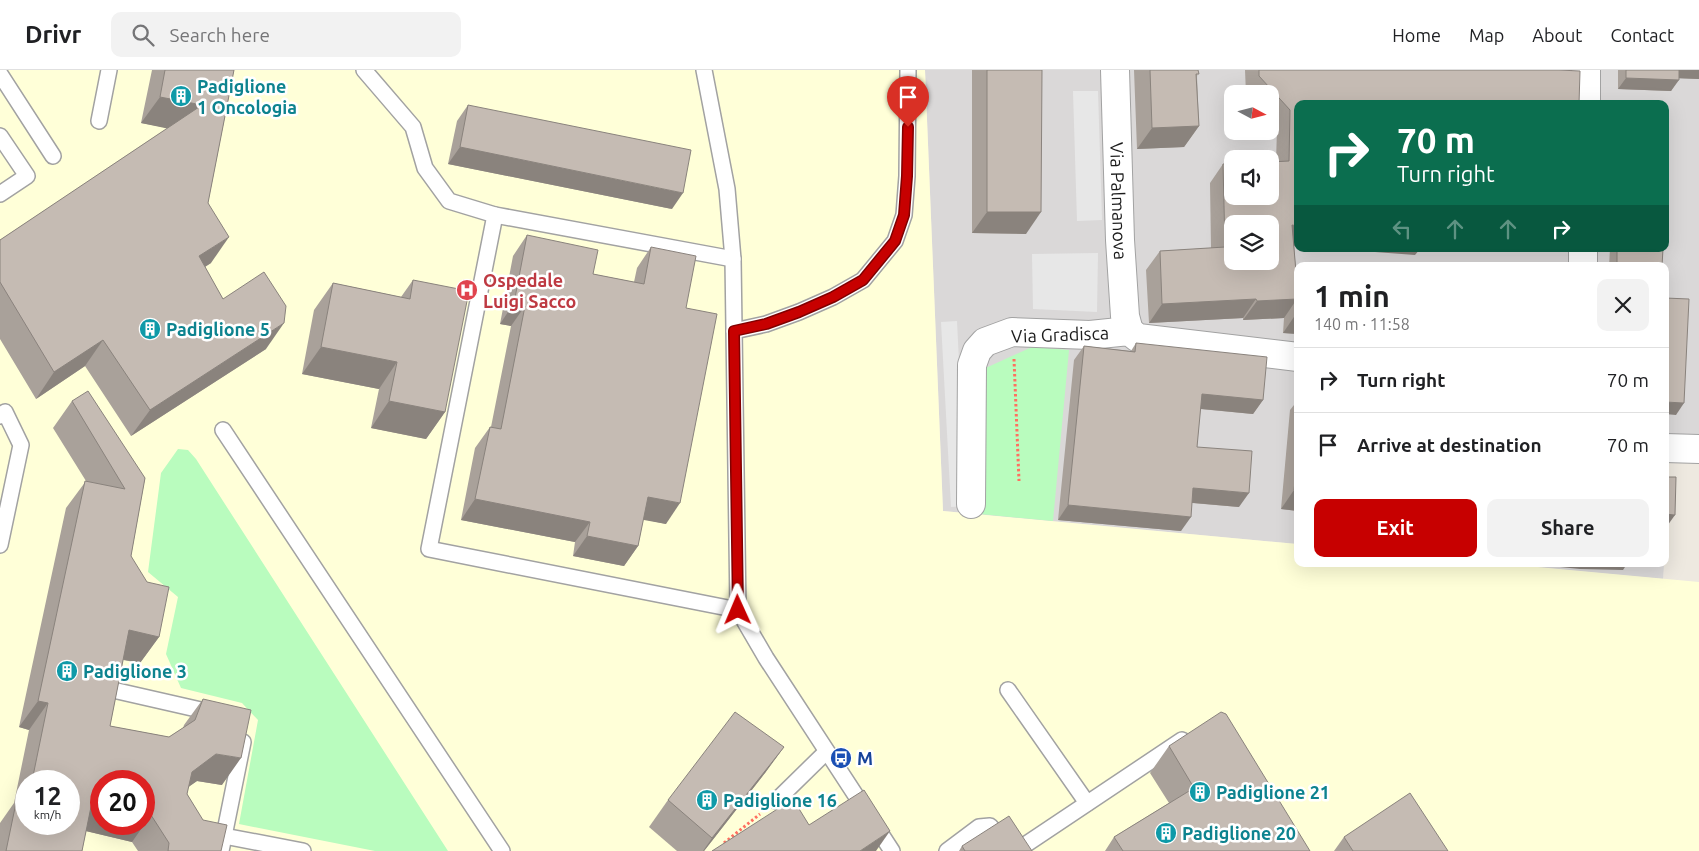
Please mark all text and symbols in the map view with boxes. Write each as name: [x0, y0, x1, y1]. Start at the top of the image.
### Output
search box: [111, 12, 461, 57]
text: Drivr: [25, 21, 81, 48]
icon: search: [129, 21, 157, 49]
text: Search here: [169, 24, 270, 46]
text: Home: [1392, 25, 1441, 45]
text: Map: [1469, 25, 1504, 45]
text: About: [1532, 25, 1582, 45]
text: Contact: [1610, 25, 1674, 45]
place label: Padiglione 1 Oncologia: [197, 76, 297, 117]
pin: [887, 76, 929, 127]
icon: arrive: [894, 83, 922, 111]
building icon: Padiglione 1 Oncologia: [169, 84, 193, 108]
north arrow: [1224, 85, 1279, 140]
map controls: [1224, 85, 1279, 270]
icon: right: [1314, 120, 1379, 185]
text: 70 m: [1397, 120, 1475, 160]
street label: Via Palmanova: [1107, 142, 1131, 261]
button: sound: [1224, 150, 1279, 205]
text: Turn right: [1397, 161, 1495, 186]
button: layers: [1224, 215, 1279, 270]
icon: left: [1388, 215, 1416, 243]
icon: ahead: [1441, 215, 1469, 243]
icon: ahead: [1494, 215, 1522, 243]
icon: right: [1547, 215, 1575, 243]
place label: Ospedale Luigi Sacco: [483, 270, 576, 311]
hospital icon: Ospedale Luigi Sacco: [455, 278, 479, 302]
text: 1 min: [1314, 279, 1390, 313]
button: close: [1597, 279, 1649, 331]
text: 140 m · 11:58: [1314, 315, 1410, 333]
building icon: Padiglione 5: [138, 317, 162, 341]
place label: Padiglione 5: [166, 319, 270, 339]
street label: Via Gradisca: [1011, 322, 1109, 346]
icon: right: [1314, 366, 1342, 394]
text: Turn right: [1357, 369, 1445, 391]
text: 70 m: [1607, 369, 1649, 391]
icon: arrive: [1314, 431, 1342, 459]
text: Arrive at destination: [1357, 434, 1542, 456]
text: 70 m: [1607, 434, 1649, 456]
button: Exit: [1314, 499, 1477, 557]
button: Share: [1487, 499, 1649, 557]
position arrow: [711, 583, 763, 635]
building icon: Padiglione 3: [55, 659, 79, 683]
place label: Padiglione 3: [83, 661, 187, 681]
bus stop icon: M: [829, 746, 853, 770]
place label: M: [857, 748, 873, 768]
speed limit sign: 20: [90, 770, 155, 835]
building icon: Padiglione 21: [1188, 780, 1212, 804]
text: 12: [33, 782, 62, 810]
place label: Padiglione 21: [1216, 782, 1330, 802]
building icon: Padiglione 16: [695, 788, 719, 812]
place label: Padiglione 16: [723, 790, 837, 810]
text: km/h: [34, 808, 61, 821]
building icon: Padiglione 20: [1154, 821, 1178, 845]
place label: Padiglione 20: [1182, 823, 1296, 843]

